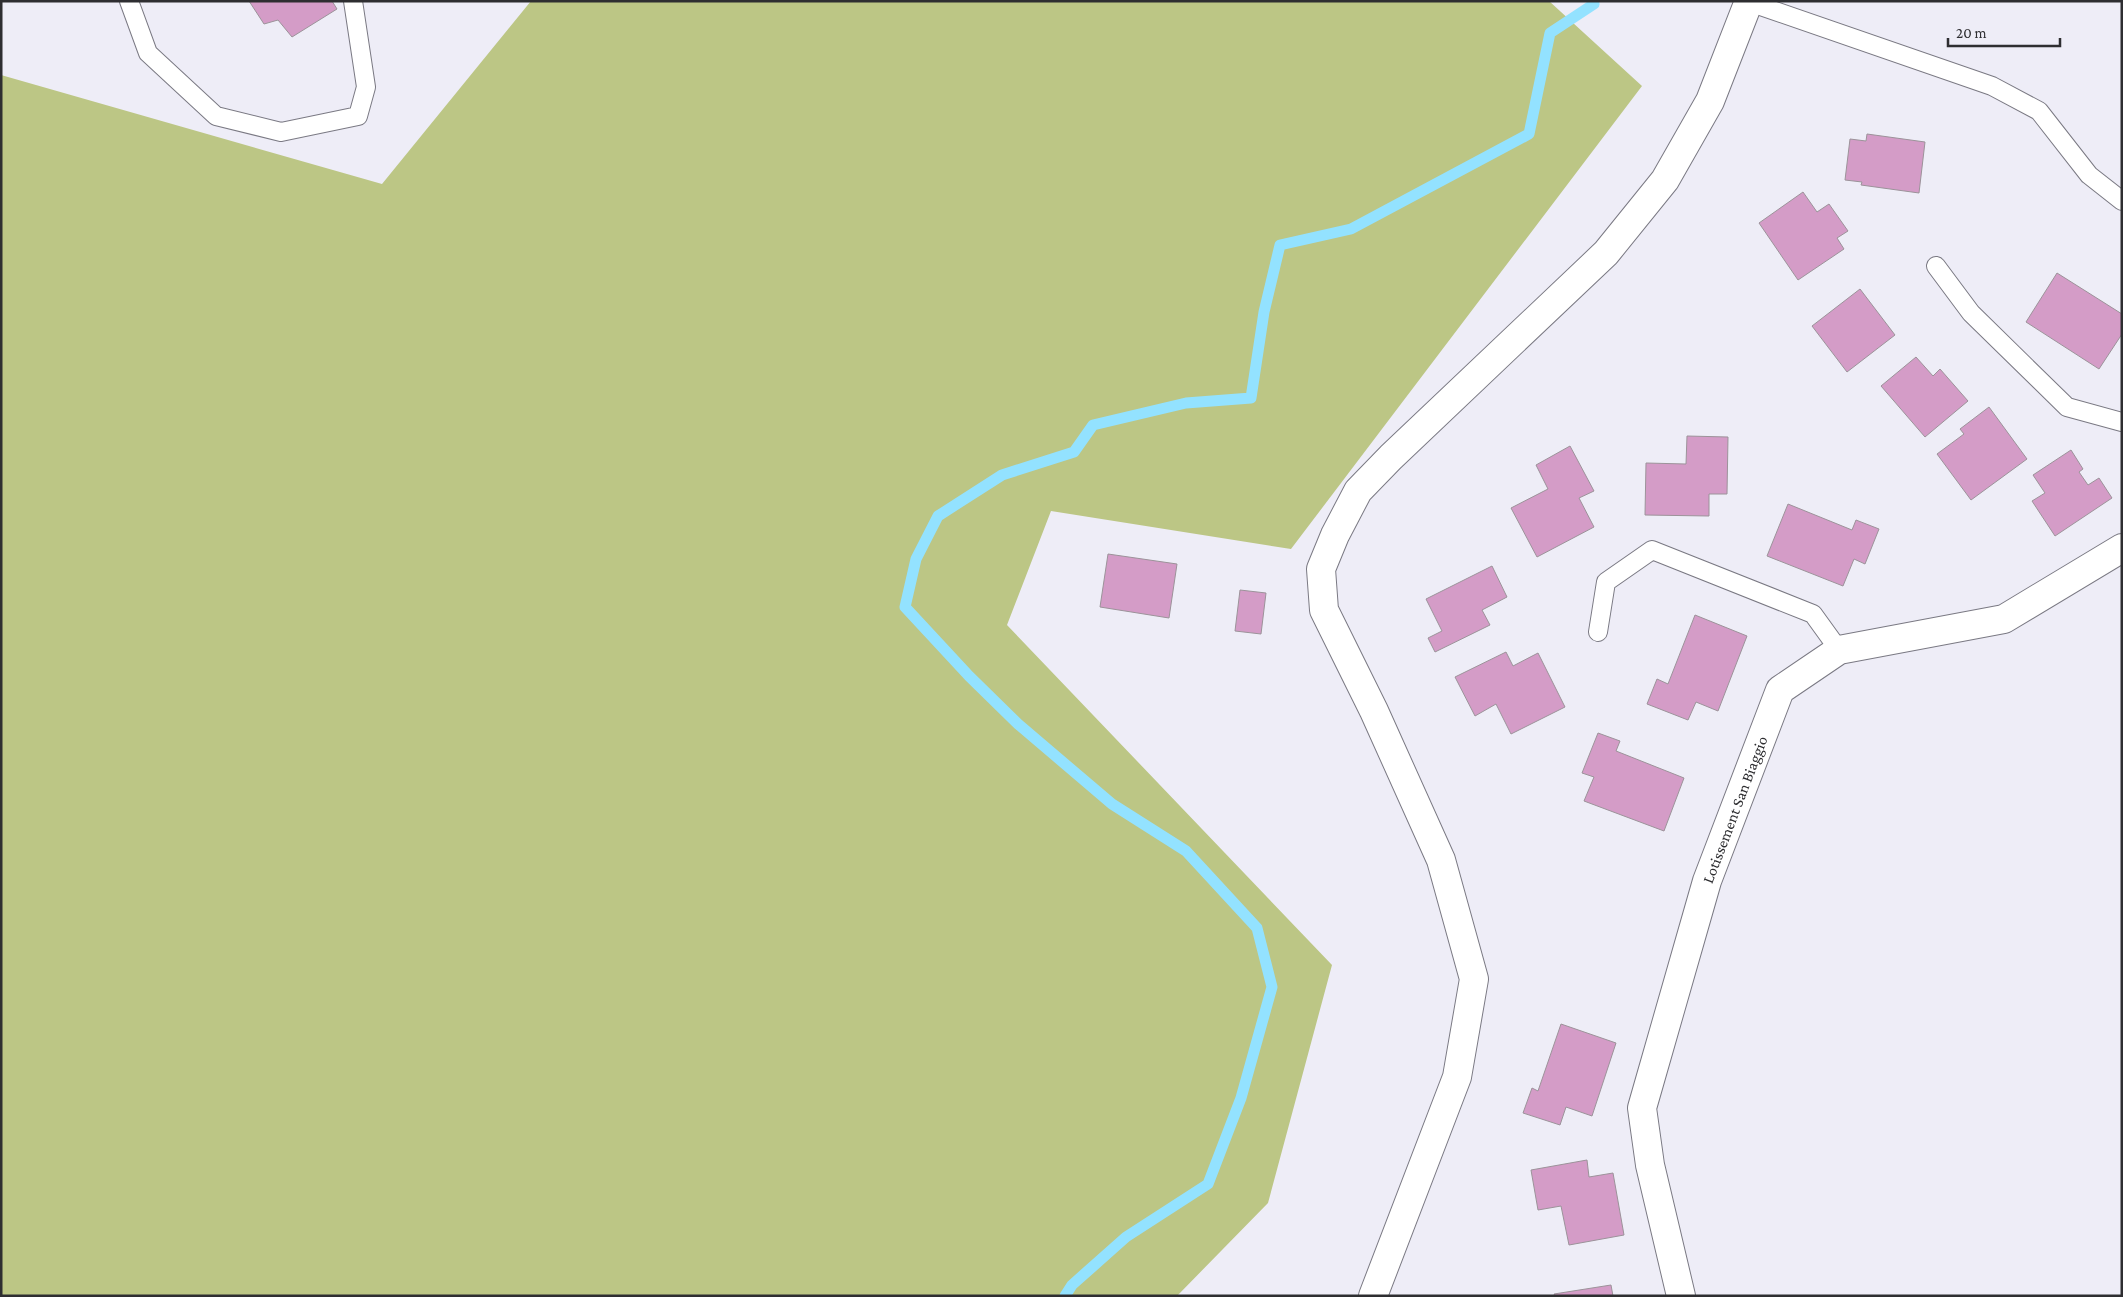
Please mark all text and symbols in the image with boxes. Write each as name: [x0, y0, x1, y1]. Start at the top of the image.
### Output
scale bar: [1948, 15, 2060, 47]
text: 20 m: [1956, 25, 1987, 41]
street label: Lotissement San Biaggio: [1699, 733, 1770, 885]

